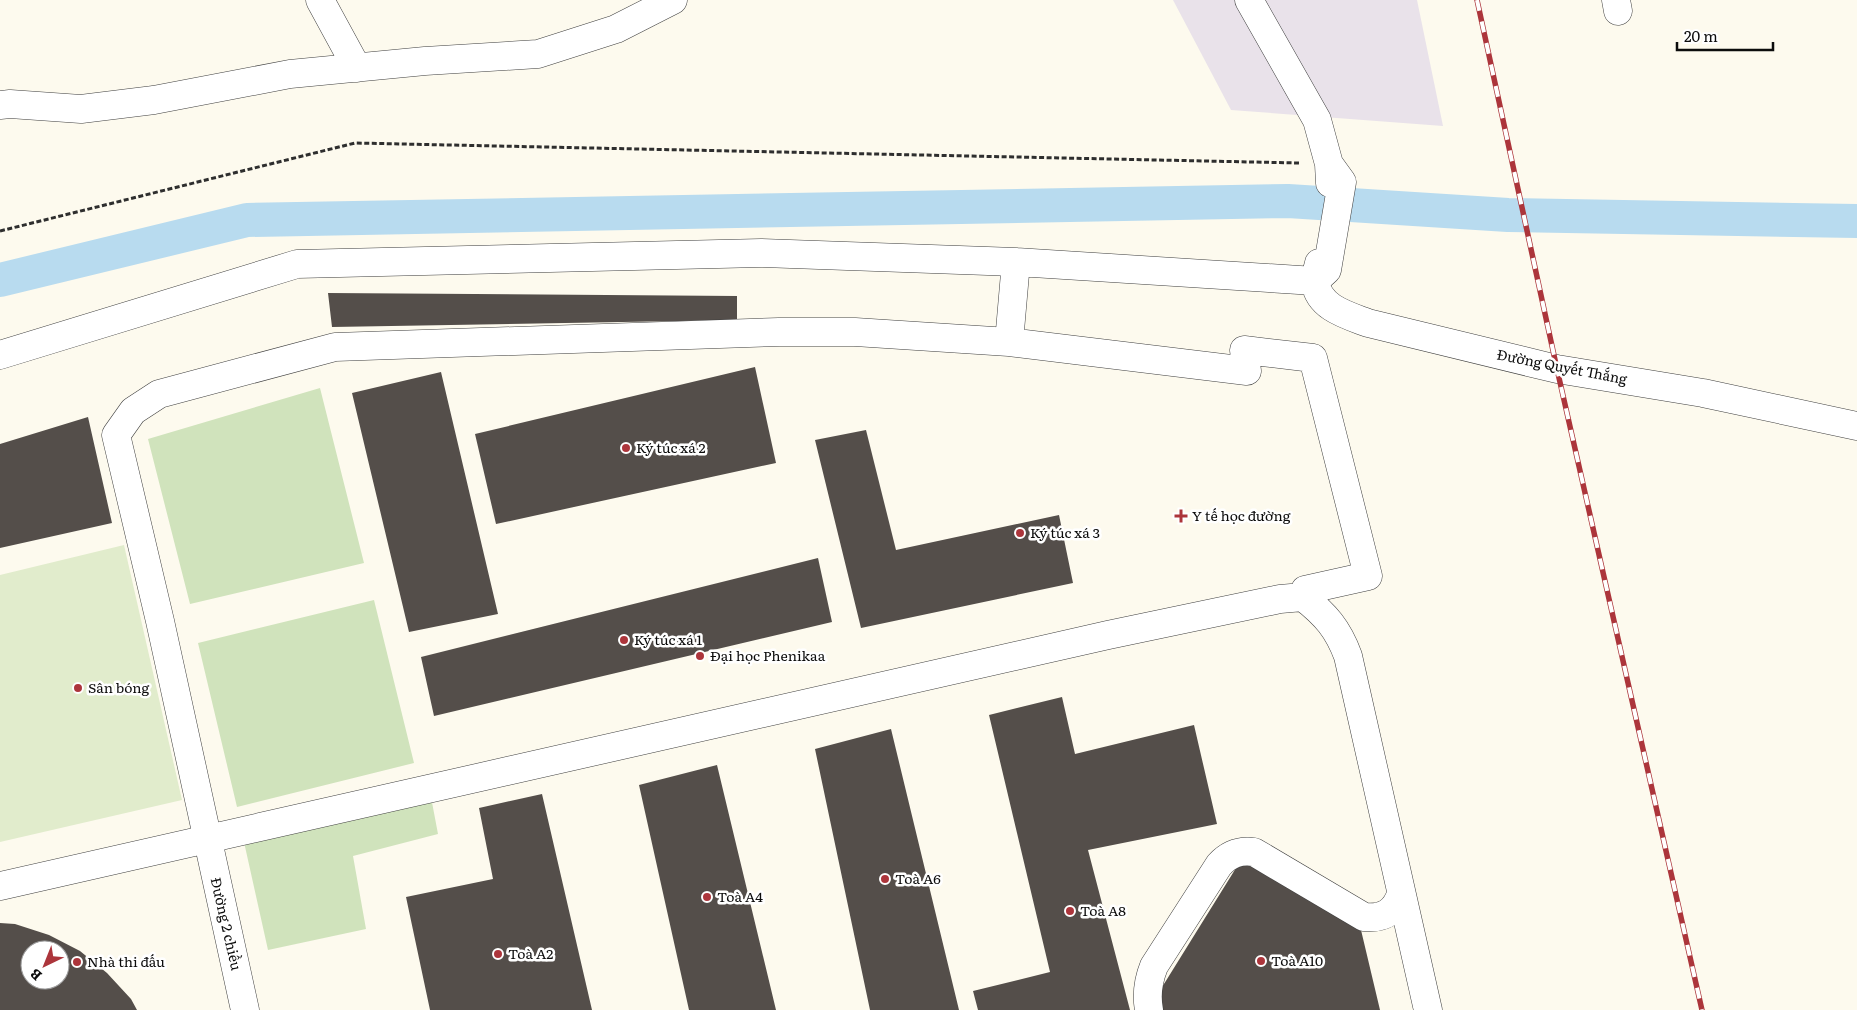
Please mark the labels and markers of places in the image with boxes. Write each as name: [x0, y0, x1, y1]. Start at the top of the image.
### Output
place label: Ký túc xá 2: [636, 437, 706, 457]
marker: Ký túc xá 2: [620, 442, 632, 454]
place label: Y tế học đường: [1192, 505, 1291, 525]
marker: Y tế học đường: [1174, 509, 1188, 523]
place label: Ký túc xá 3: [1030, 522, 1100, 542]
marker: Ký túc xá 3: [1014, 527, 1026, 539]
place label: Ký túc xá 1: [634, 629, 703, 649]
marker: Ký túc xá 1: [618, 634, 630, 646]
place label: Đại học Phenikaa: [710, 645, 826, 665]
marker: Đại học Phenikaa: [694, 650, 706, 662]
place label: Sân bóng: [88, 677, 150, 697]
marker: Sân bóng: [72, 682, 84, 694]
place label: Toà A6: [895, 868, 941, 888]
marker: Toà A6: [879, 873, 891, 885]
place label: Toà A4: [717, 886, 763, 906]
marker: Toà A4: [701, 891, 713, 903]
place label: Toà A8: [1080, 900, 1126, 920]
marker: Toà A8: [1064, 905, 1076, 917]
place label: Toà A2: [508, 943, 553, 963]
marker: Toà A2: [492, 948, 504, 960]
place label: Toà A10: [1271, 950, 1323, 970]
place label: Nhà thi đấu: [87, 951, 165, 971]
marker: Toà A10: [1255, 955, 1267, 967]
marker: Nhà thi đấu: [71, 956, 83, 968]

